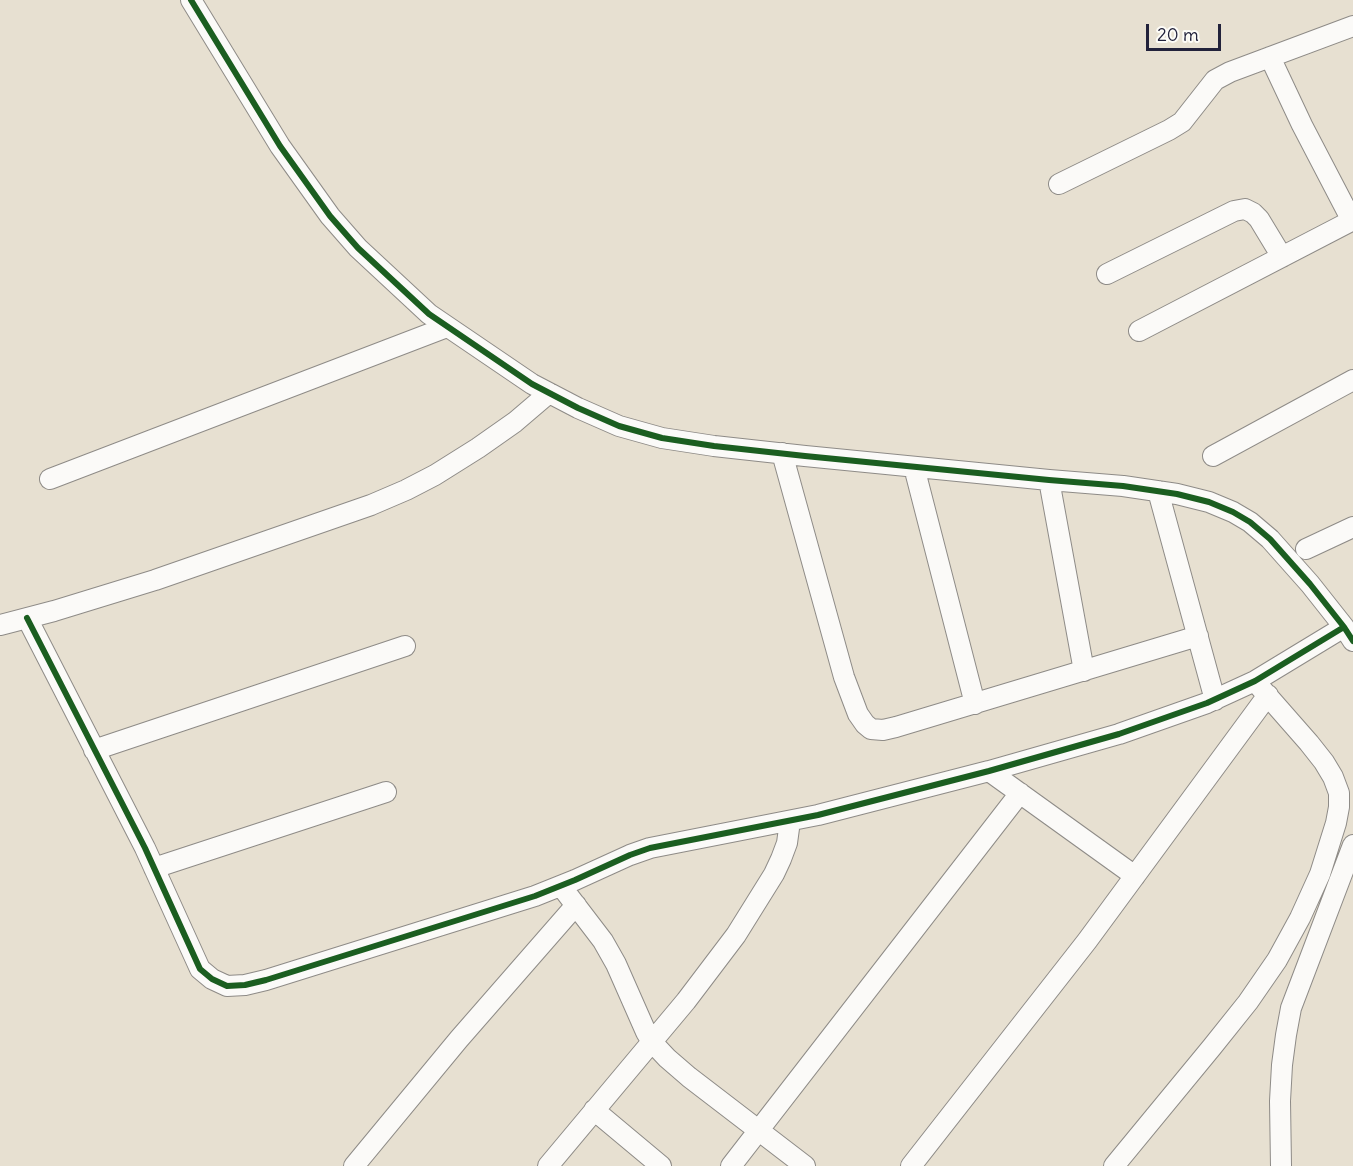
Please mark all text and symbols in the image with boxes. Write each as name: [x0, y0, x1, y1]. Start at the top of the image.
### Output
scale bar: [1149, 12, 1224, 50]
text: 20 m: [1157, 23, 1199, 46]

